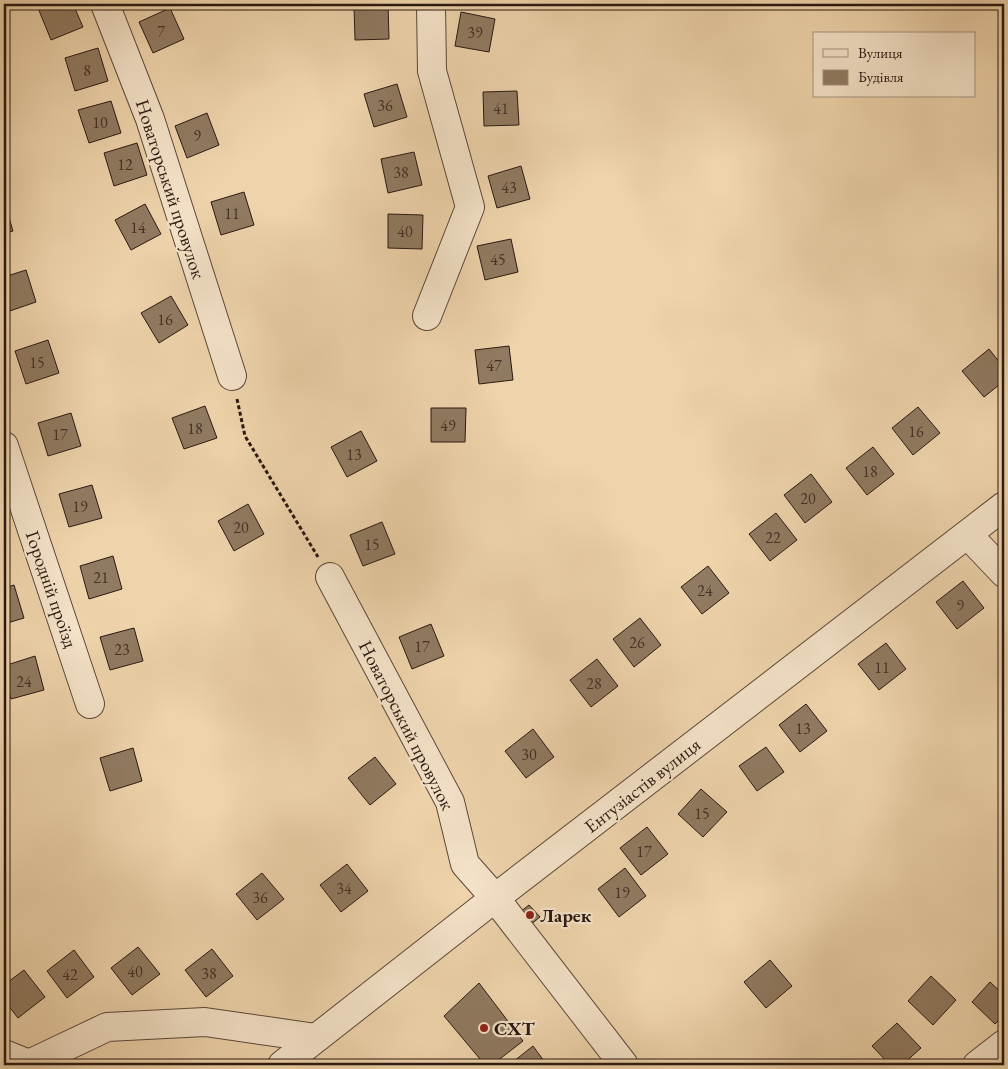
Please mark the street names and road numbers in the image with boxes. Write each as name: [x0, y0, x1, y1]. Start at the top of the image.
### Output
street label: Новаторський провулок: [130, 96, 211, 282]
street label: Городній проїзд: [20, 527, 83, 651]
street label: Новаторський провулок: [353, 636, 460, 814]
street label: Ентузіастів вулиця: [579, 732, 706, 839]

